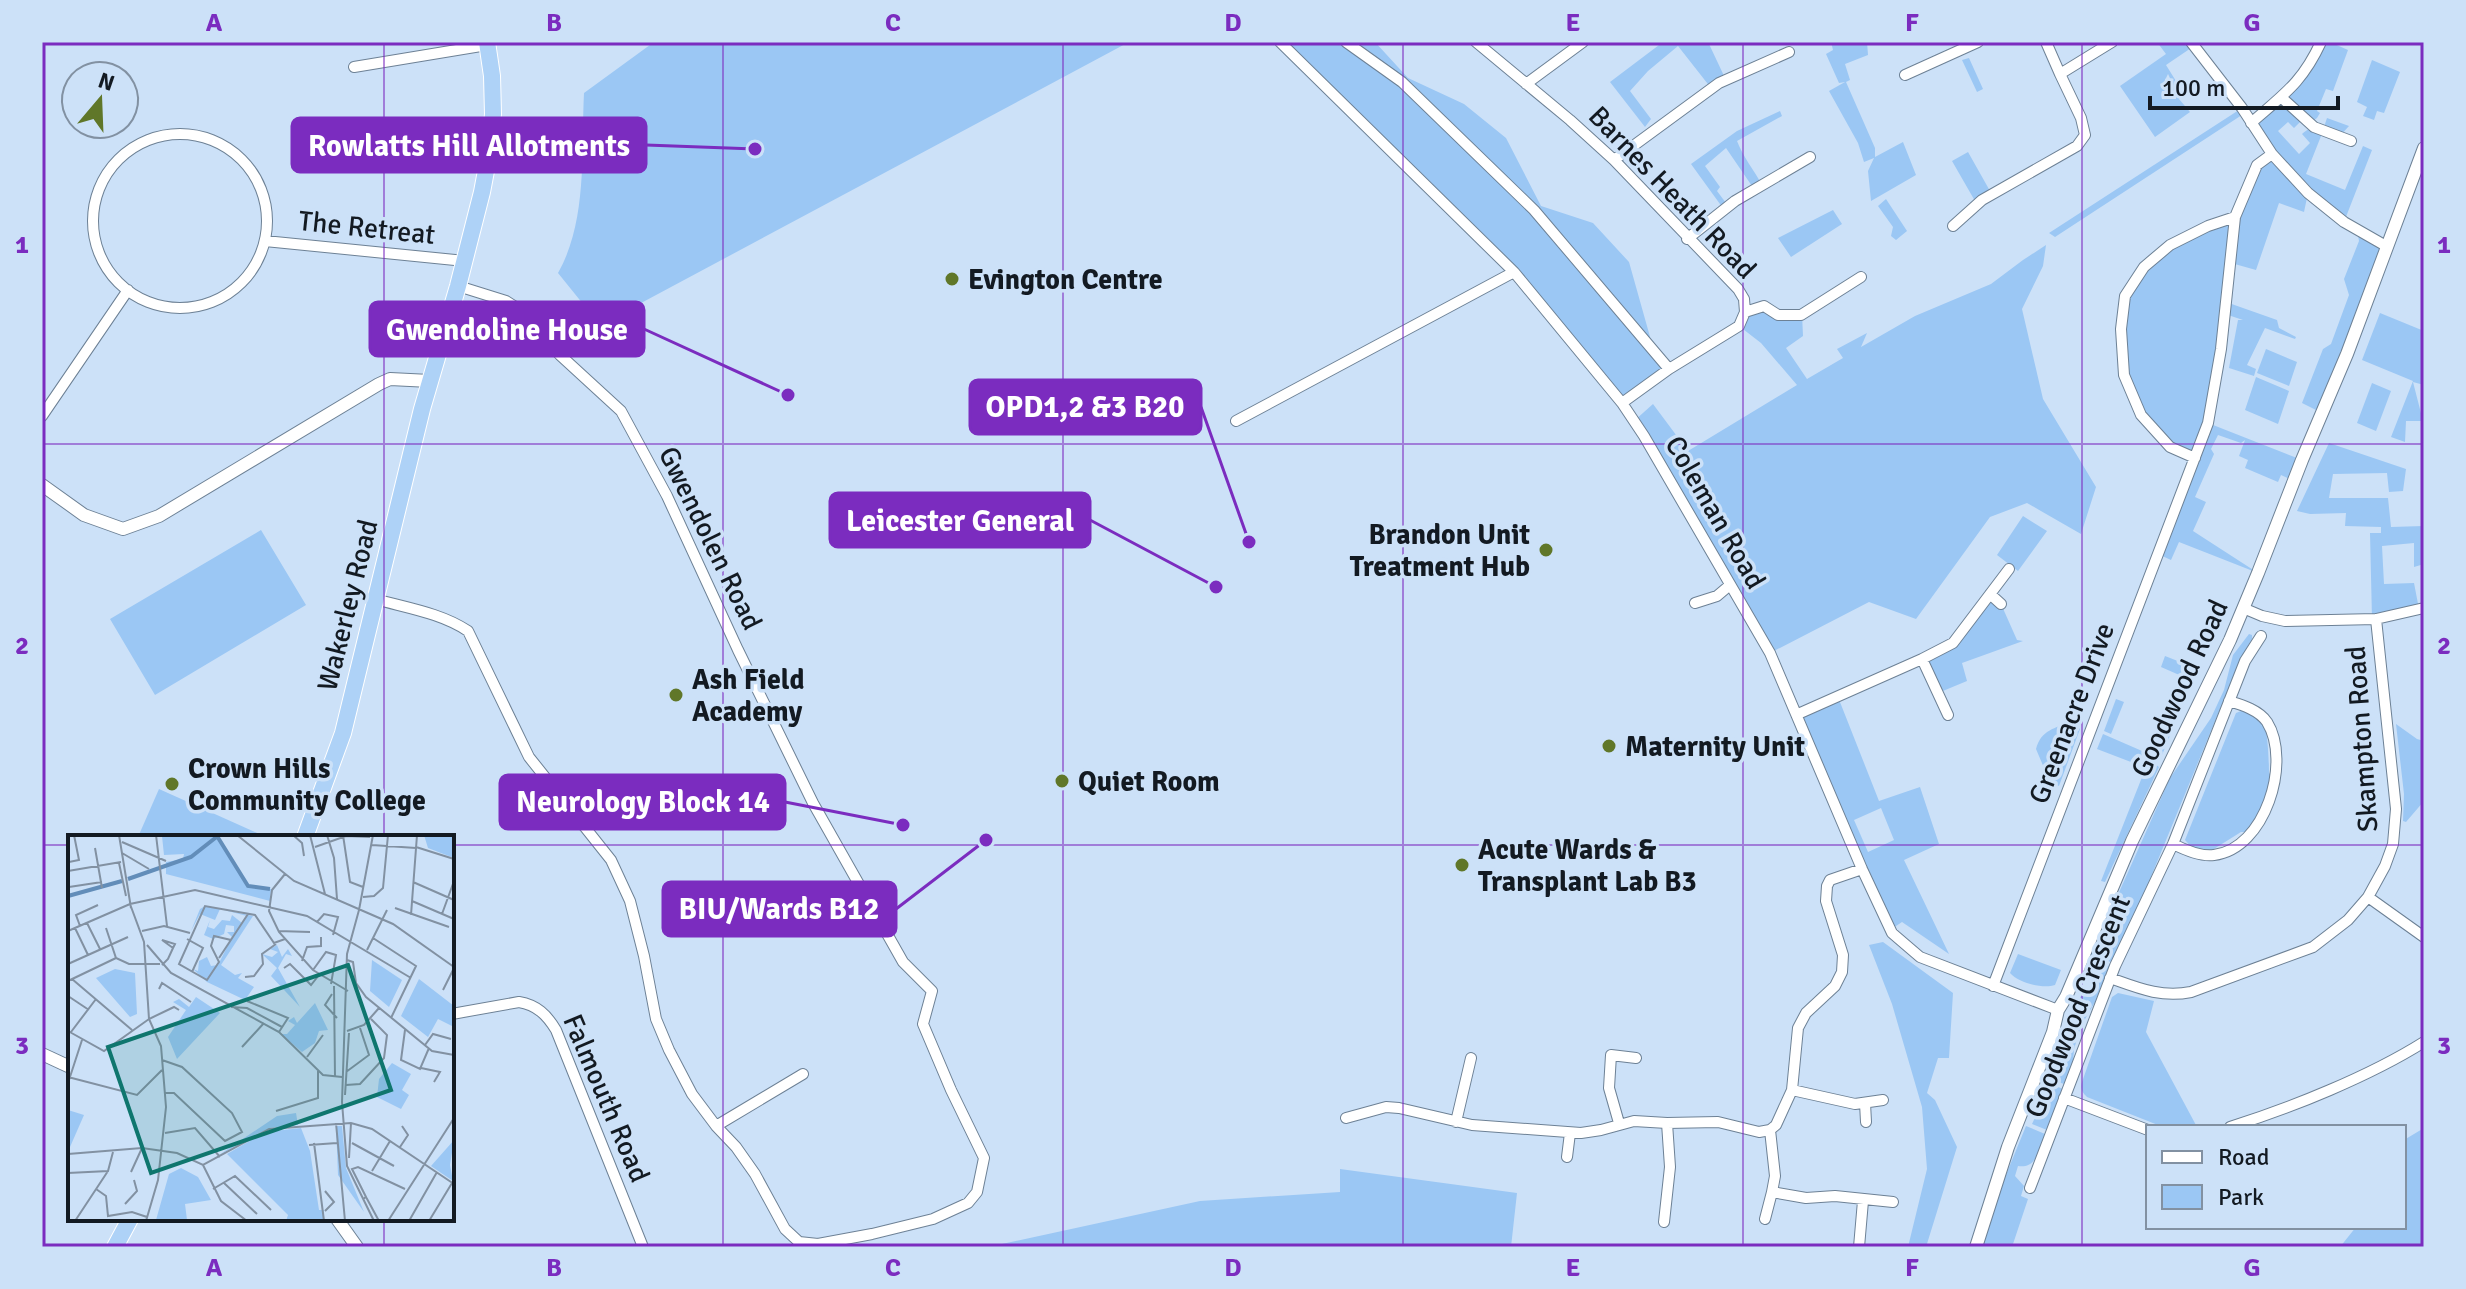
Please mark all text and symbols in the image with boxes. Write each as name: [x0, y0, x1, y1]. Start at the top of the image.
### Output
text: A: [206, 7, 223, 39]
text: B: [546, 7, 562, 39]
text: C: [885, 7, 901, 39]
text: D: [1224, 7, 1242, 39]
text: E: [1566, 7, 1580, 39]
text: F: [1905, 7, 1919, 39]
text: G: [2243, 7, 2261, 39]
north arrow: [60, 60, 140, 140]
scale bar: [2150, 60, 2338, 110]
text: N: [95, 66, 118, 97]
text: 100 m: [2162, 73, 2225, 103]
street label: Barnes Heath Road: [1581, 99, 1763, 286]
callout: Rowlatts Hill Allotments: [292, 118, 646, 172]
text: Rowlatts Hill Allotments: [308, 128, 630, 165]
street label: The Retreat: [297, 204, 437, 252]
text: 1: [15, 229, 29, 261]
text: 1: [2437, 229, 2451, 261]
place label: Evington Centre: [968, 263, 1163, 297]
marker: Evington Centre: [943, 270, 961, 288]
callout: Gwendoline House: [370, 302, 644, 356]
text: Gwendoline House: [386, 312, 628, 349]
callout: OPD1,2 &3 B20: [970, 380, 1201, 434]
text: OPD1,2 &3 B20: [986, 389, 1184, 426]
street label: Coleman Road: [1658, 430, 1773, 595]
street label: Gwendolen Road: [651, 441, 769, 636]
callout: Leicester General: [830, 493, 1090, 547]
text: Leicester General: [846, 503, 1074, 540]
street label: Wakerley Road: [310, 516, 386, 695]
place label: Brandon Unit Treatment Hub: [1350, 518, 1531, 584]
marker: Brandon Unit Treatment Hub: [1537, 541, 1555, 559]
street label: Goodwood Road: [2124, 594, 2236, 783]
street label: Greenacre Drive: [2022, 618, 2122, 809]
text: 2: [15, 630, 29, 662]
text: 2: [2437, 630, 2451, 662]
street label: Skampton Road: [2339, 645, 2385, 833]
place label: Ash Field Academy: [692, 663, 805, 729]
marker: Ash Field Academy: [667, 686, 685, 704]
place label: Maternity Unit: [1625, 730, 1806, 764]
marker: Maternity Unit: [1600, 737, 1618, 755]
place label: Crown Hills Community College: [188, 752, 426, 818]
place label: Quiet Room: [1078, 765, 1220, 799]
marker: Quiet Room: [1053, 772, 1071, 790]
marker: Crown Hills Community College: [163, 775, 181, 793]
callout: Neurology Block 14: [500, 775, 785, 829]
text: Neurology Block 14: [516, 784, 770, 821]
place label: Acute Wards & Transplant Lab B3: [1478, 833, 1697, 899]
inset map: [68, 835, 454, 1221]
marker: Acute Wards & Transplant Lab B3: [1453, 856, 1471, 874]
callout: BIU/Wards B12: [663, 882, 896, 936]
street label: Goodwood Crescent: [2018, 890, 2138, 1123]
text: BIU/Wards B12: [679, 891, 879, 928]
street label: Falmouth Road: [555, 1009, 657, 1188]
text: 3: [15, 1030, 29, 1062]
text: 3: [2437, 1030, 2451, 1062]
legend: [2146, 1125, 2406, 1229]
text: Road: [2218, 1142, 2269, 1172]
text: Park: [2218, 1182, 2264, 1212]
text: A: [206, 1252, 223, 1284]
text: B: [546, 1252, 562, 1284]
text: C: [885, 1252, 901, 1284]
text: D: [1224, 1252, 1242, 1284]
text: E: [1566, 1252, 1580, 1284]
text: F: [1905, 1252, 1919, 1284]
text: G: [2243, 1252, 2261, 1284]

